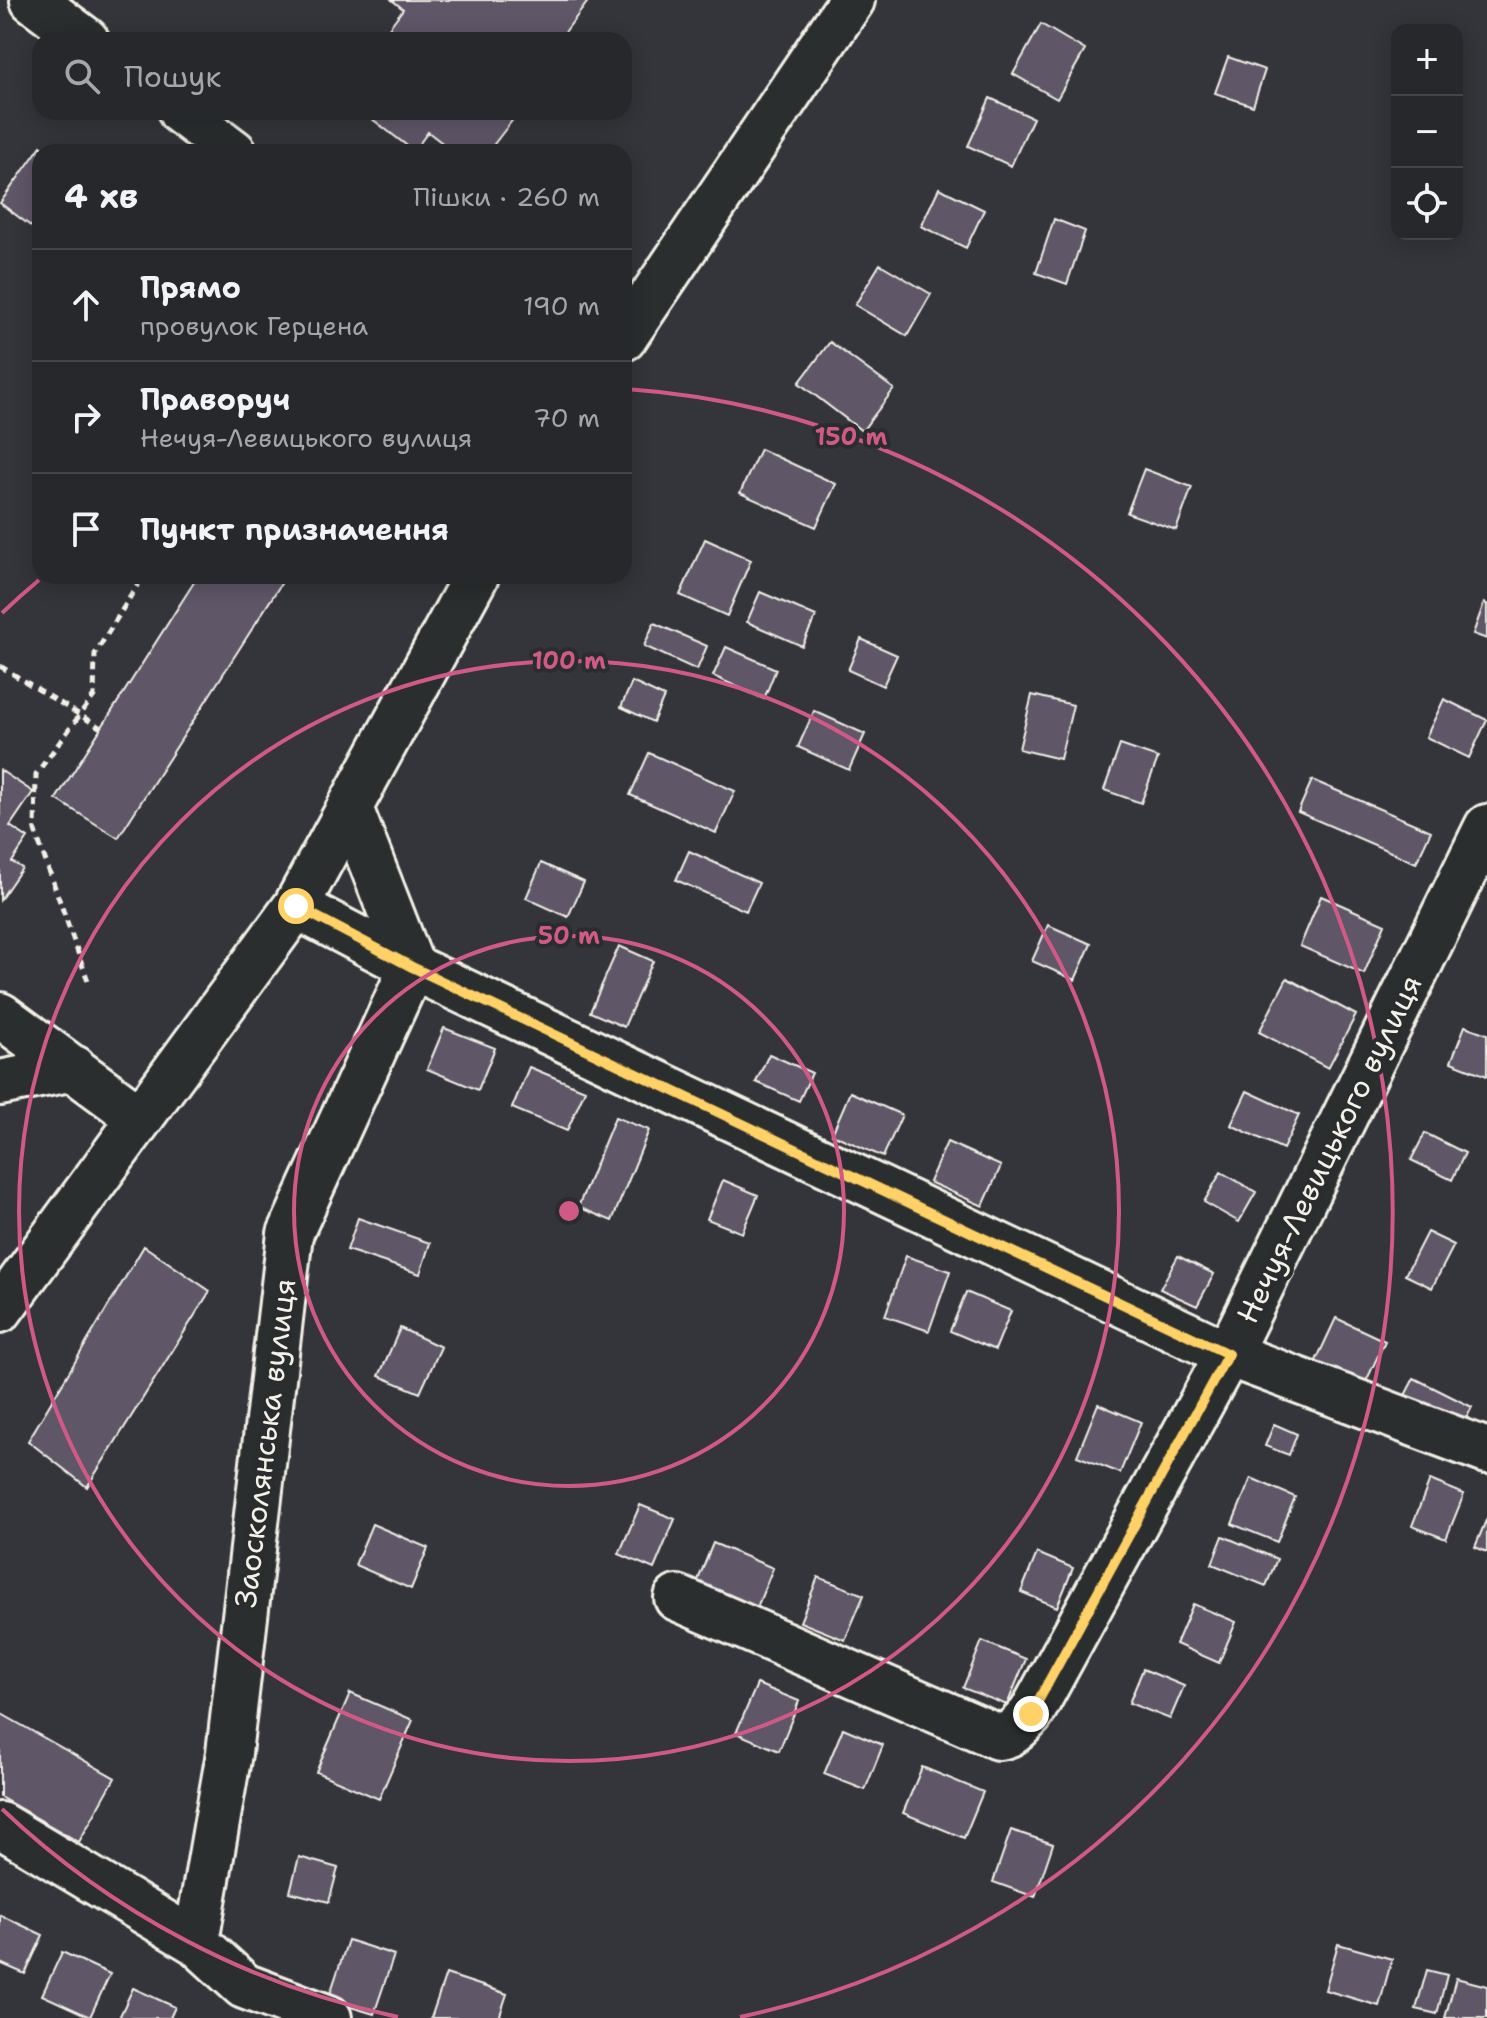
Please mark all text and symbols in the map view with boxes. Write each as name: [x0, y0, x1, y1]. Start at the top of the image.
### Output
map controls: [1391, 24, 1463, 240]
button: +: [1391, 24, 1463, 96]
search box: [32, 32, 632, 120]
icon: search: [60, 54, 104, 98]
text: Пошук: [124, 56, 221, 97]
button: −: [1391, 96, 1463, 168]
button: locate: [1391, 168, 1463, 240]
text: 4 хв: [64, 173, 138, 219]
text: Пішки · 260 m: [413, 179, 600, 214]
text: Прямо: [140, 267, 241, 308]
icon: ahead: [64, 283, 108, 327]
text: 190 m: [523, 288, 600, 323]
text: провулок Герцена: [140, 308, 368, 343]
text: Праворуч: [140, 379, 290, 420]
icon: right: [64, 395, 108, 439]
text: 70 m: [533, 400, 600, 435]
text: Нечуя-Левицького вулиця: [140, 420, 472, 455]
text: 150 m: [815, 421, 887, 453]
icon: arrive: [64, 507, 108, 551]
text: Пункт призначення: [140, 509, 449, 550]
text: 100 m: [532, 645, 606, 677]
route start: [278, 888, 314, 924]
text: 50 m: [538, 920, 600, 952]
street label: Нечуя-Левицького вулиця: [1227, 968, 1431, 1330]
centre of rings: [555, 1197, 583, 1225]
street label: Заосколянська вулиця: [224, 1276, 306, 1610]
route end: [1013, 1696, 1049, 1732]

